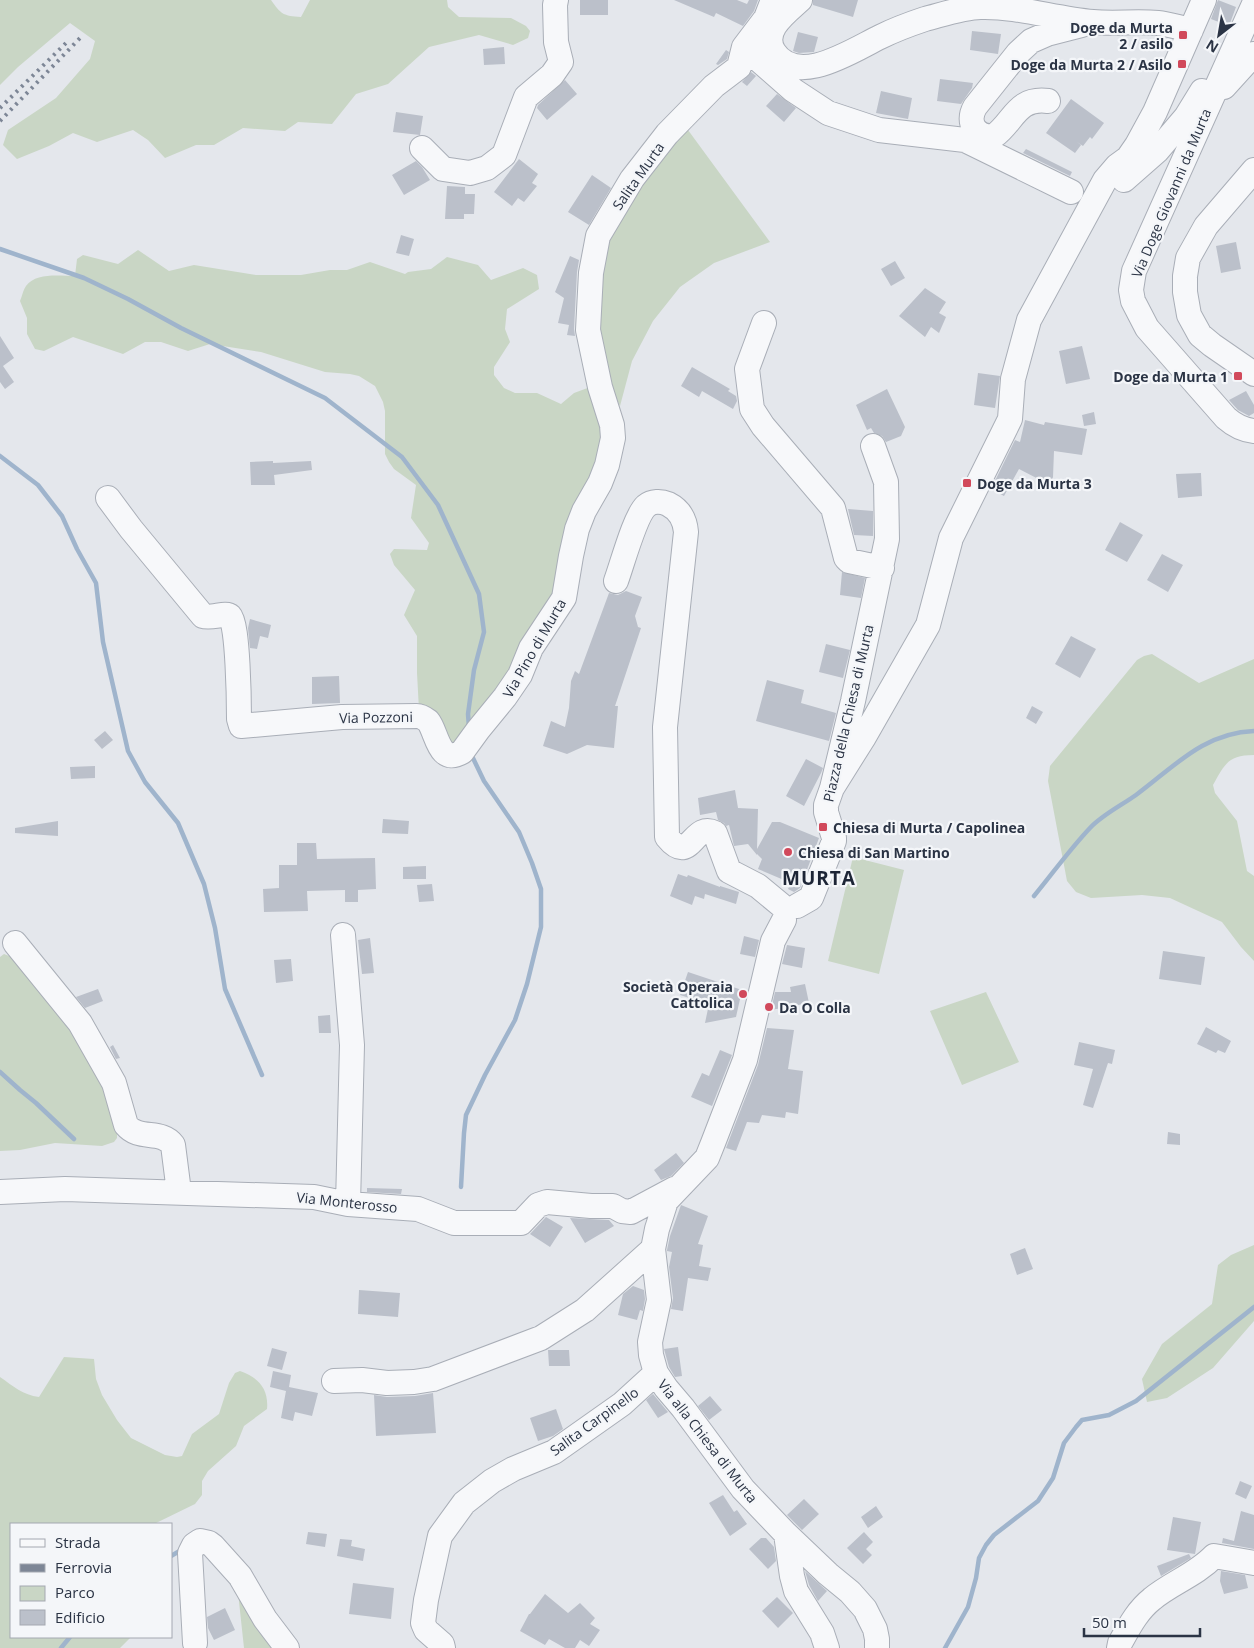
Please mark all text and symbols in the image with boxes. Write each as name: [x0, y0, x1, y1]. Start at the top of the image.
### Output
north arrow: [1194, 10, 1244, 60]
place label: Doge da Murta 2 / asilo: [1070, 18, 1173, 53]
marker: Doge da Murta 2 / asilo: [1177, 29, 1189, 41]
text: N: [1202, 35, 1222, 58]
place label: Doge da Murta 2 / Asilo: [1010, 55, 1172, 74]
marker: Doge da Murta 2 / Asilo: [1176, 58, 1188, 70]
street label: Via Doge Giovanni da Murta: [1127, 106, 1215, 280]
street label: Salita Murta: [608, 138, 668, 214]
place label: Doge da Murta 1: [1113, 367, 1228, 386]
marker: Doge da Murta 1: [1232, 370, 1244, 382]
place label: Doge da Murta 3: [977, 474, 1092, 493]
marker: Doge da Murta 3: [961, 477, 973, 489]
street label: Via Pino di Murta: [498, 595, 570, 701]
street label: Piazza della Chiesa di Murta: [818, 622, 878, 804]
street label: Via Pozzoni: [339, 707, 413, 727]
place label: Chiesa di Murta / Capolinea: [833, 818, 1025, 837]
marker: Chiesa di Murta / Capolinea: [817, 821, 829, 833]
place label: Chiesa di San Martino: [798, 843, 950, 862]
marker: Chiesa di San Martino: [782, 846, 794, 858]
district label: MURTA: [782, 865, 856, 891]
place label: Società Operaia Cattolica: [623, 977, 733, 1012]
marker: Società Operaia Cattolica: [737, 988, 749, 1000]
place label: Da O Colla: [779, 998, 851, 1017]
marker: Da O Colla: [763, 1001, 775, 1013]
street label: Via Monterosso: [295, 1187, 399, 1217]
street label: Via alla Chiesa di Murta: [654, 1375, 762, 1507]
street label: Salita Carpinello: [546, 1382, 642, 1460]
legend: [10, 1523, 172, 1638]
text: Strada: [55, 1532, 101, 1552]
text: Ferrovia: [55, 1557, 112, 1577]
text: Parco: [55, 1582, 95, 1602]
scale bar: [1084, 1606, 1200, 1638]
text: Edificio: [55, 1607, 105, 1627]
text: 50 m: [1092, 1612, 1127, 1632]

